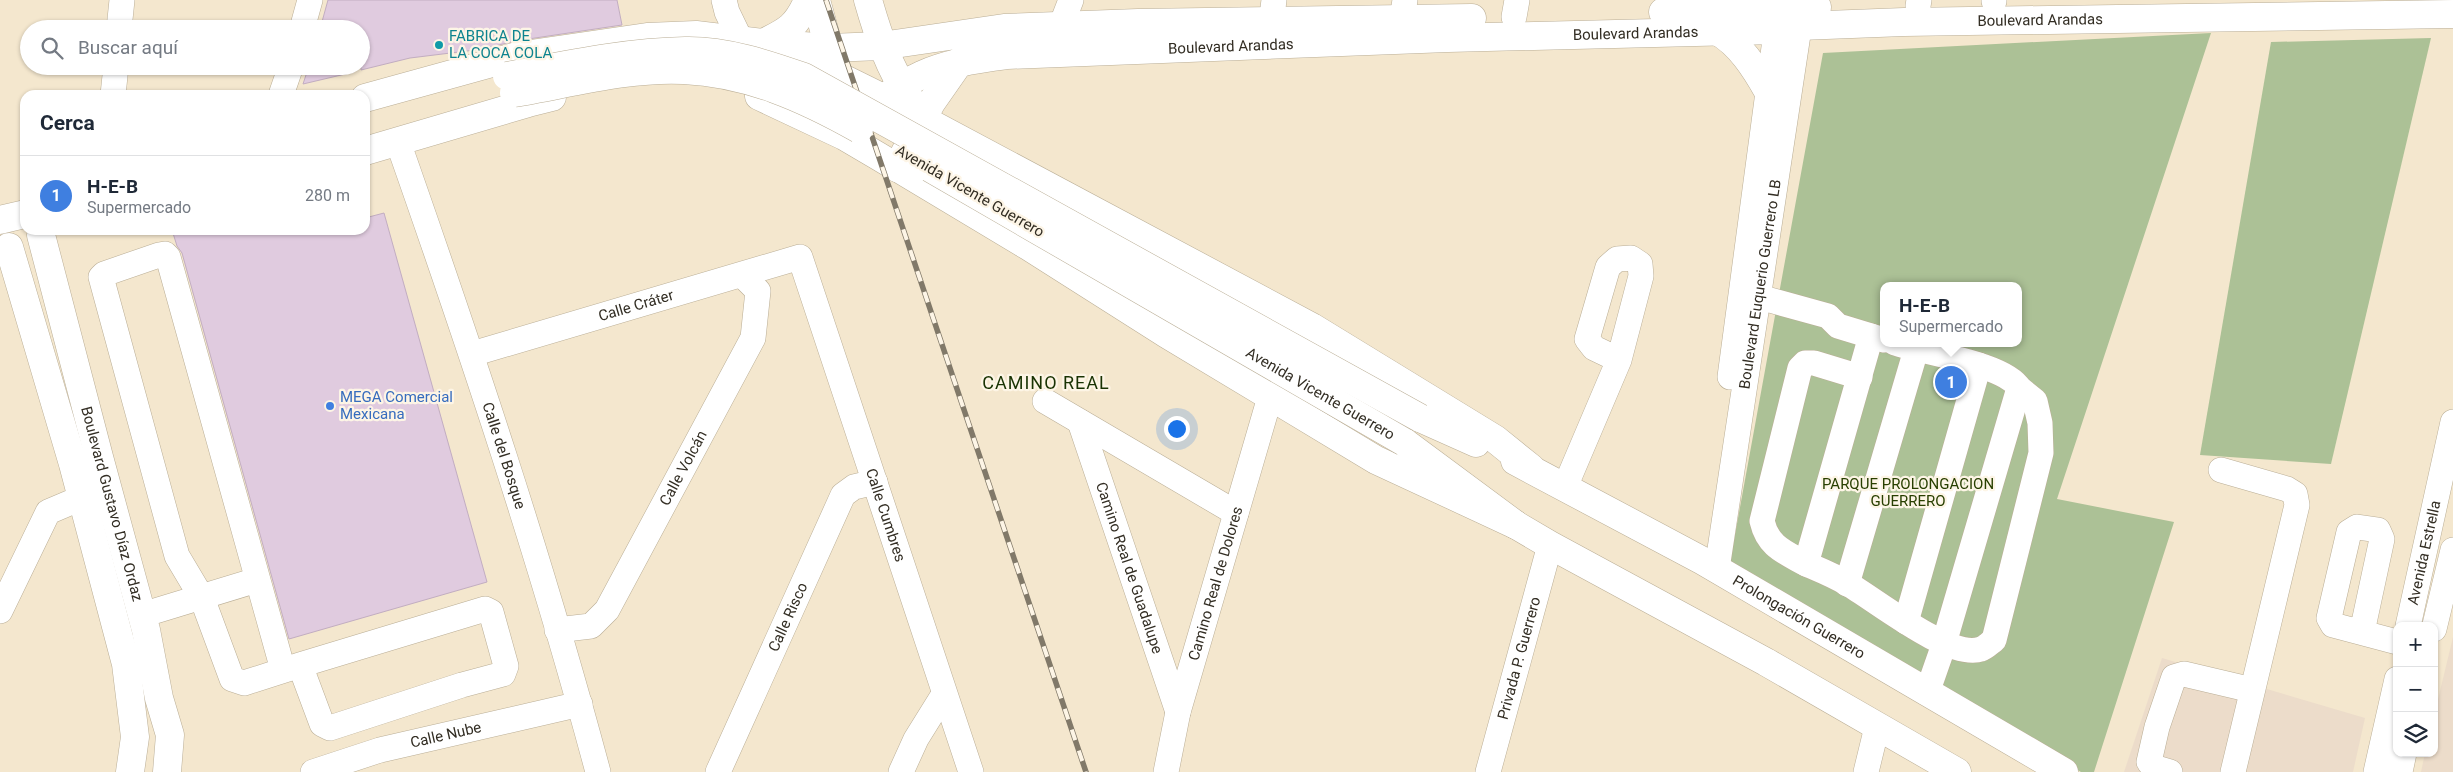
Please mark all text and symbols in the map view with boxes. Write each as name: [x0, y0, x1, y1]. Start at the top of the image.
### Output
street label: Boulevard Arandas: [1977, 10, 2103, 30]
search box: [20, 20, 370, 75]
street label: Boulevard Arandas: [1573, 23, 1699, 44]
place label: FABRICA DE LA COCA COLA: [449, 27, 552, 62]
icon: search: [38, 34, 66, 62]
street label: Boulevard Arandas: [1168, 35, 1294, 58]
text: Buscar aquí: [78, 36, 178, 59]
marker: FABRICA DE LA COCA COLA: [433, 39, 445, 51]
text: Cerca: [40, 111, 95, 135]
street label: Avenida Vicente Guerrero: [892, 141, 1048, 241]
text: H-E-B: [87, 175, 138, 198]
street label: Boulevard Euquerio Guerrero LB: [1735, 178, 1785, 390]
text: 1: [51, 186, 61, 205]
text: 280 m: [305, 186, 350, 205]
text: Supermercado: [87, 198, 191, 217]
popup: [1880, 282, 2022, 347]
street label: Calle Cráter: [596, 286, 676, 325]
text: H-E-B: [1899, 294, 1950, 317]
text: Supermercado: [1899, 317, 2003, 336]
street label: Avenida Vicente Guerrero: [1243, 344, 1398, 444]
pin: 1: [1935, 363, 1967, 401]
district label: CAMINO REAL: [982, 372, 1110, 393]
place label: MEGA Comercial Mexicana: [340, 388, 453, 423]
marker: MEGA Comercial Mexicana: [324, 400, 336, 412]
street label: Calle del Bosque: [478, 400, 530, 511]
street label: Boulevard Gustavo Díaz Ordaz: [77, 404, 147, 603]
your location: [1164, 416, 1190, 442]
street label: Calle Volcán: [656, 427, 711, 509]
street label: Calle Cumbres: [862, 466, 910, 564]
park label: PARQUE PROLONGACION GUERRERO: [1822, 475, 1994, 510]
street label: Camino Real de Guadalupe: [1092, 480, 1167, 656]
street label: Avenida Estrella: [2404, 499, 2444, 607]
street label: Camino Real de Dolores: [1185, 504, 1247, 663]
street label: Prolongación Guerrero: [1730, 571, 1868, 663]
street label: Calle Risco: [764, 580, 811, 654]
street label: Privada P. Guerrero: [1494, 595, 1544, 722]
map controls: [2393, 622, 2438, 757]
button: +: [2393, 622, 2438, 667]
button: −: [2393, 667, 2438, 712]
button: layers: [2393, 712, 2438, 757]
street label: Calle Nube: [408, 718, 483, 752]

